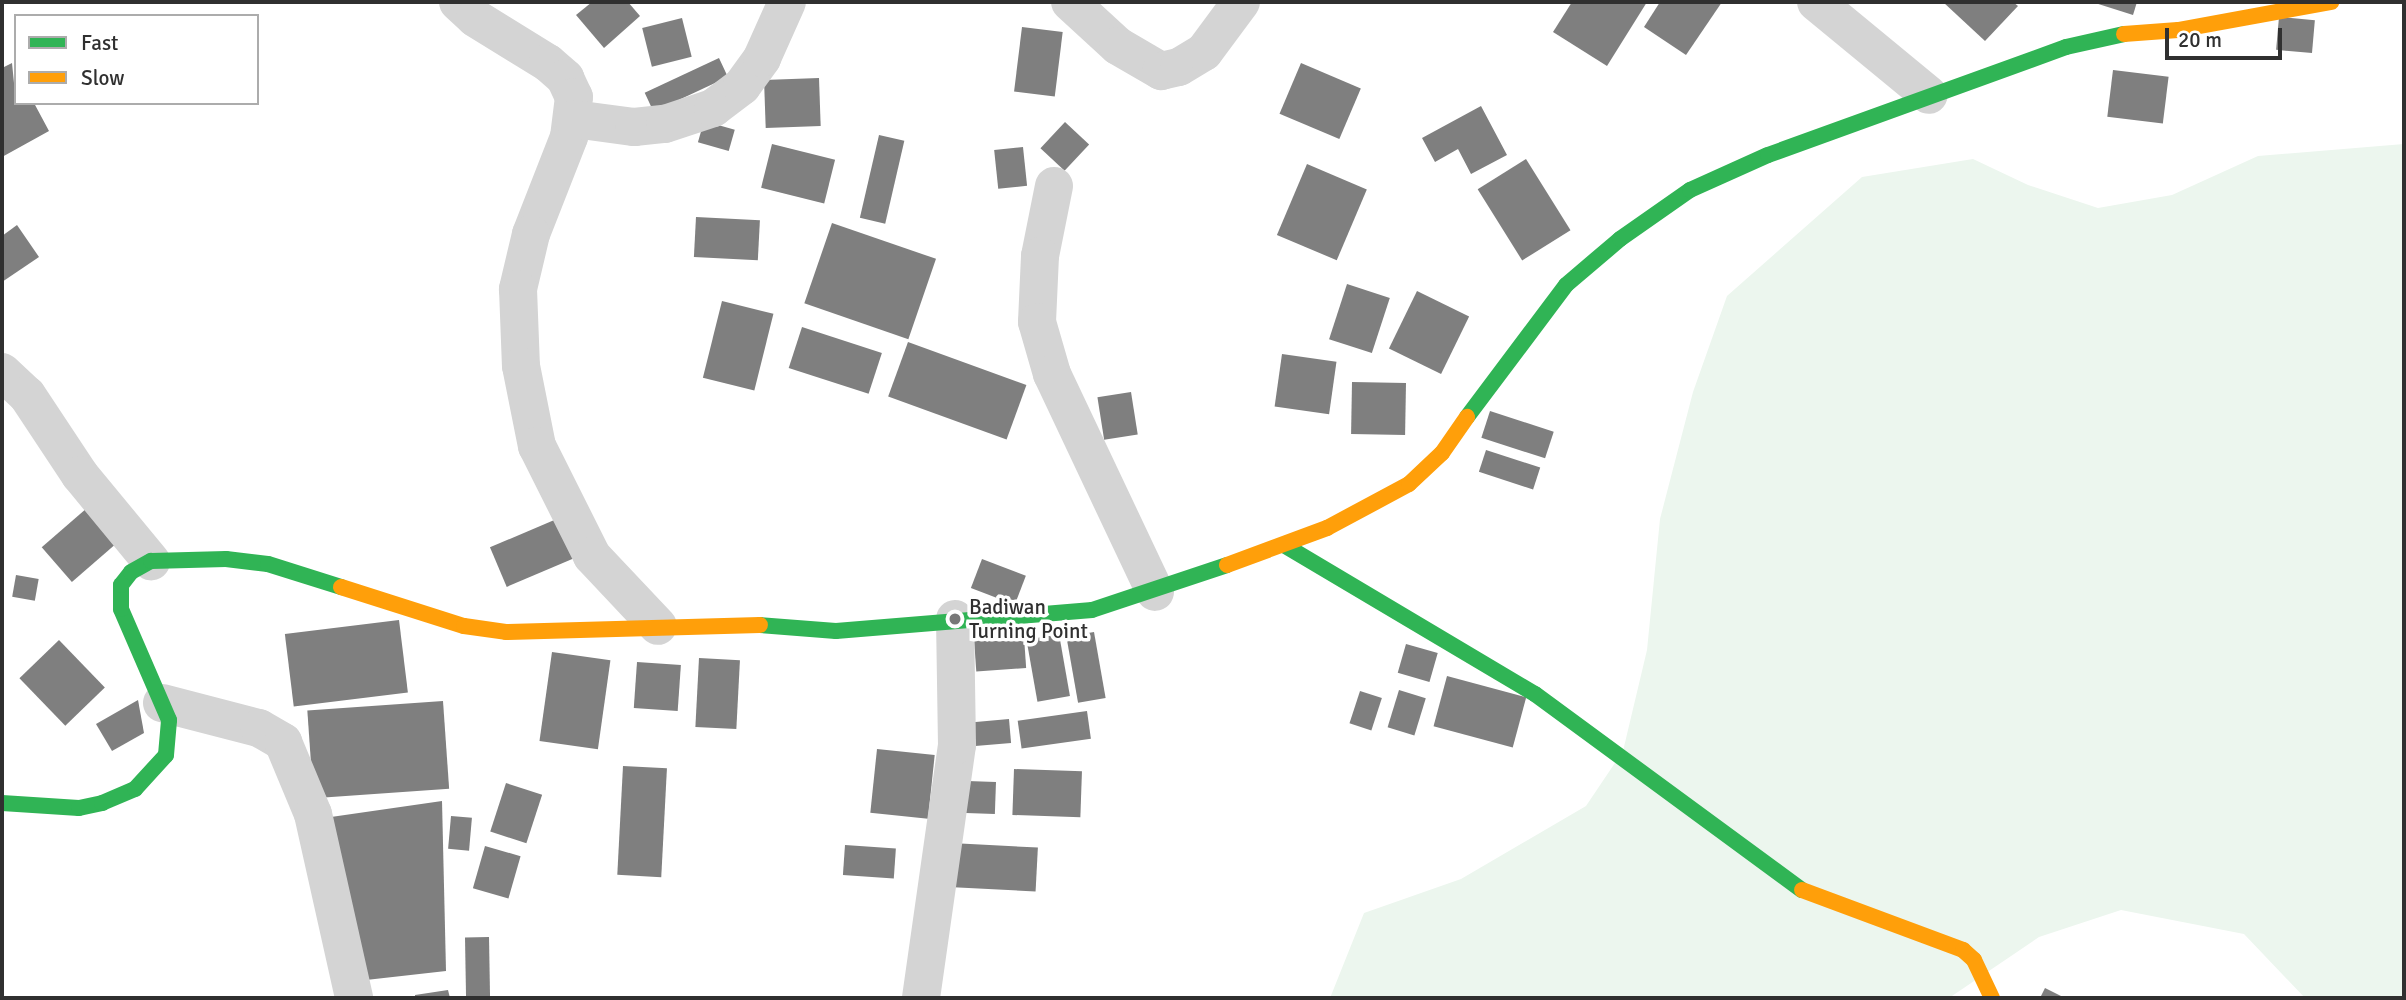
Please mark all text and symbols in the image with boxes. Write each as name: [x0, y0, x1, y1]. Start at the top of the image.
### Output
legend: [14, 14, 259, 105]
scale bar: [2168, 14, 2285, 58]
text: 20 m: [2178, 27, 2222, 53]
text: Fast: [81, 30, 118, 56]
text: Slow: [81, 65, 125, 91]
place label: Badiwan Turning Point: [969, 594, 1088, 644]
marker: Badiwan Turning Point: [947, 611, 963, 627]

